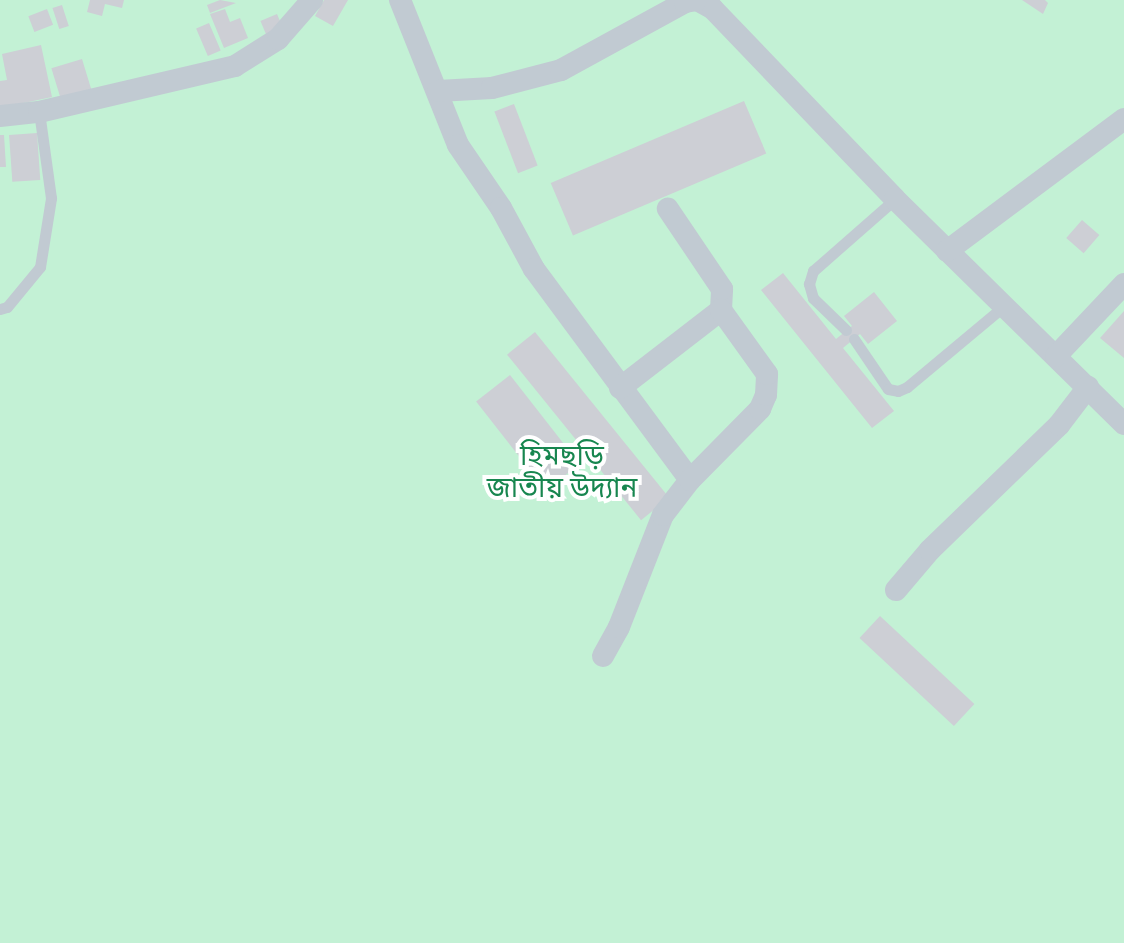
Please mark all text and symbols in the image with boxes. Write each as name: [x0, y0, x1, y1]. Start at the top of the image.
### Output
park label: হিমছড়ি জাতীয় উদ্যান: [487, 438, 637, 504]

